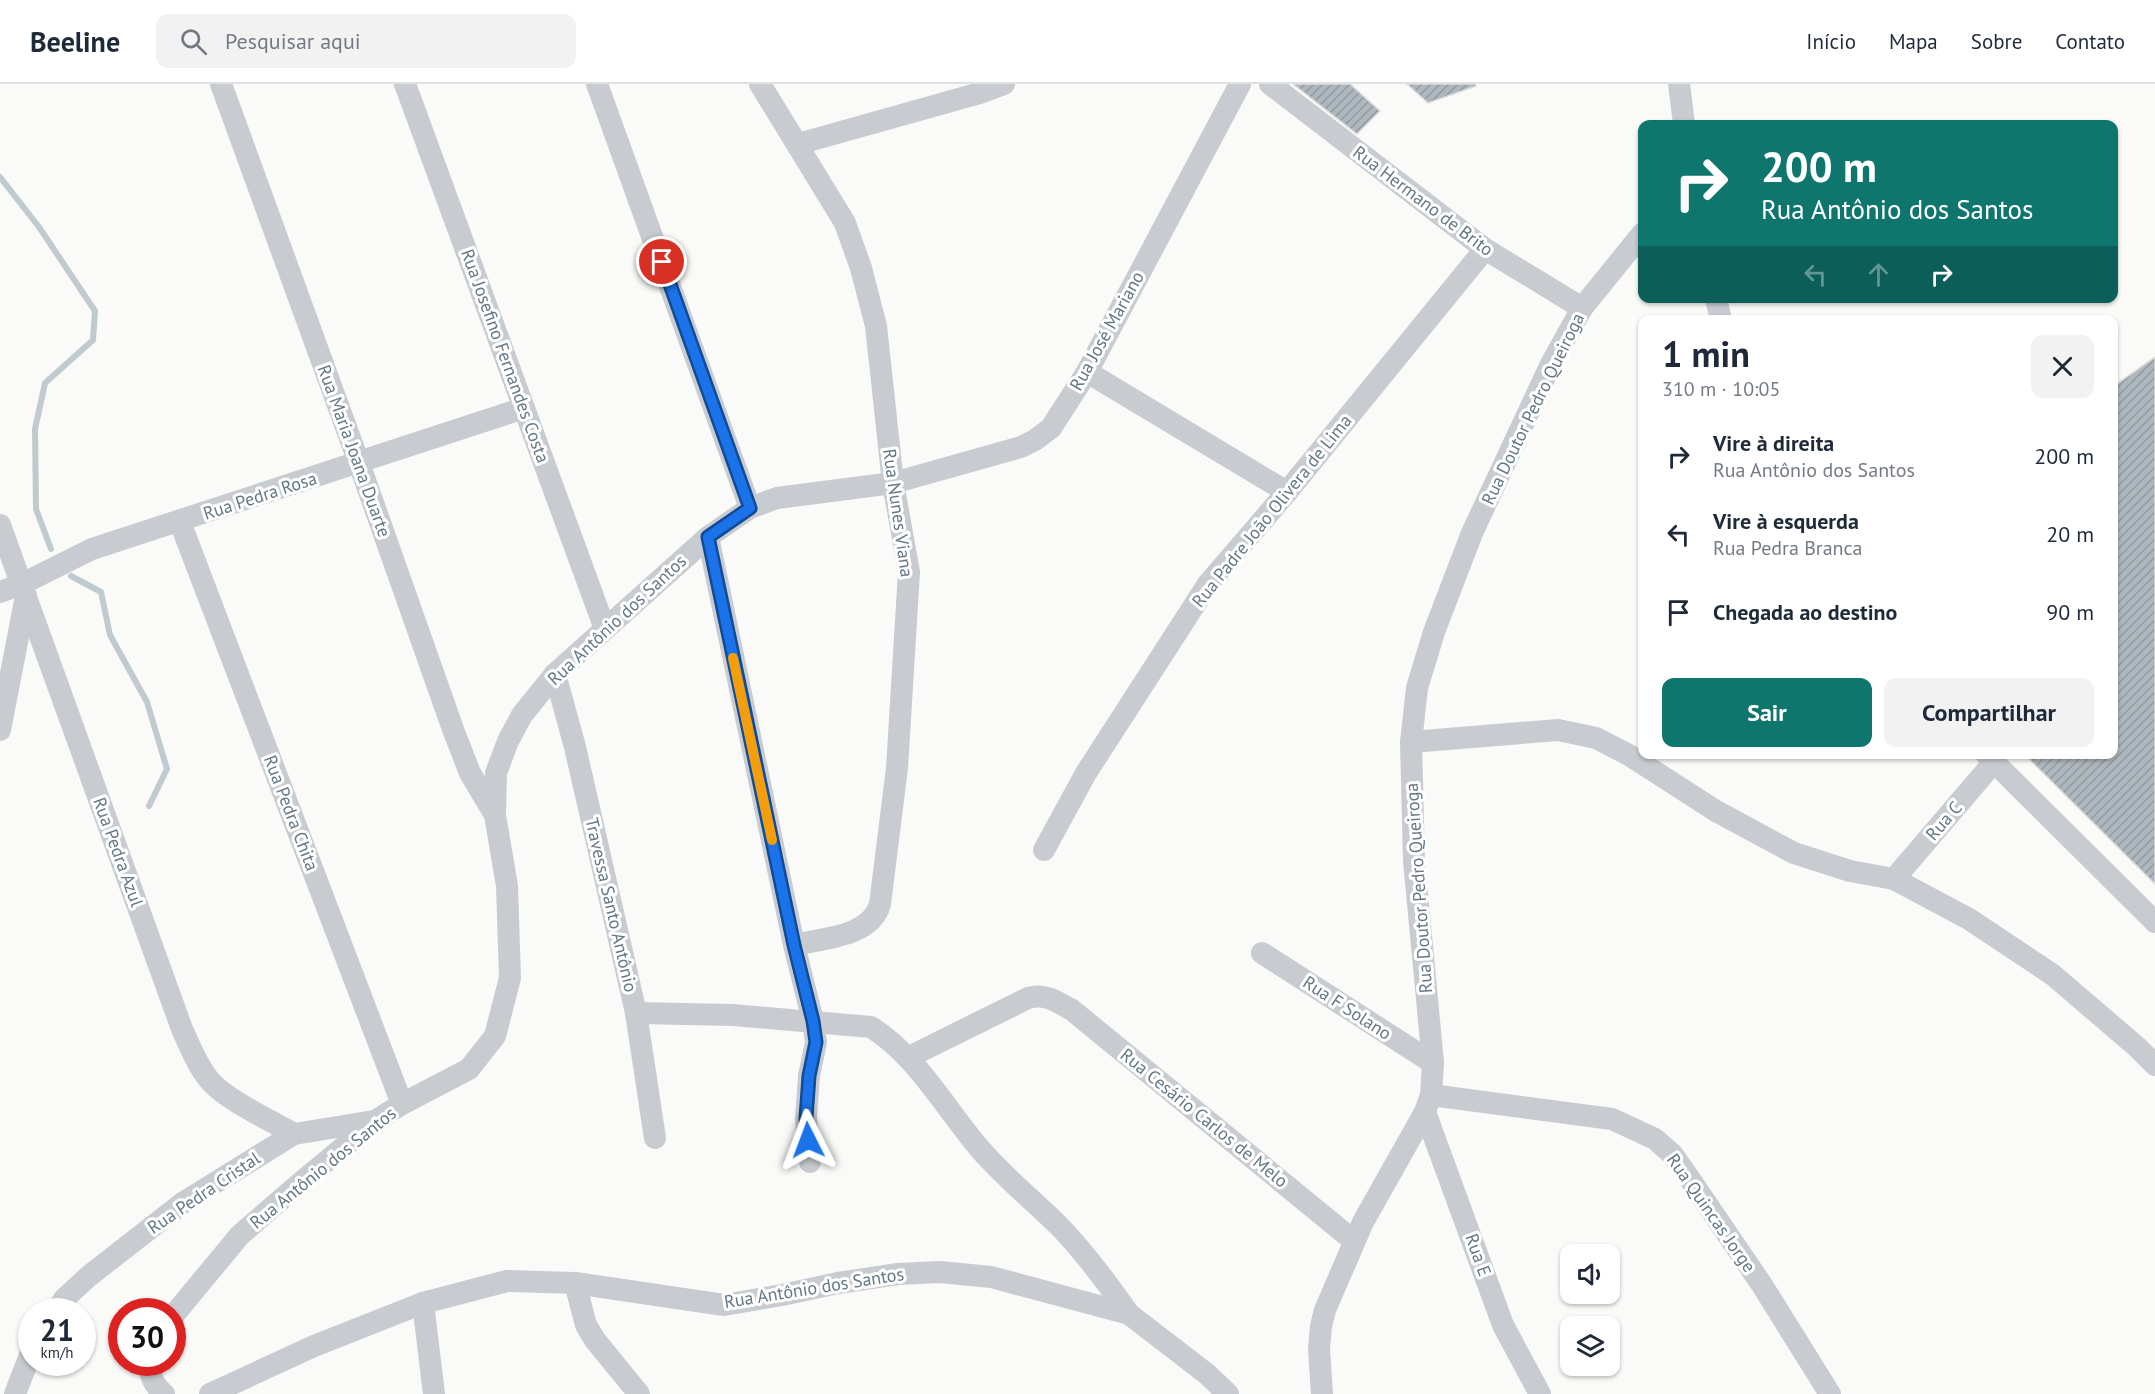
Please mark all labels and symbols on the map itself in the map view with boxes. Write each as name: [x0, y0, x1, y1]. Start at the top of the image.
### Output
street label: Rua Hermano de Brito: [1349, 140, 1498, 261]
pin: [636, 236, 687, 287]
street label: Rua Josefino Fernandes Costa: [456, 246, 555, 466]
street label: Rua José Mariano: [1064, 267, 1149, 394]
street label: Rua Doutor Pedro Queiroga: [1476, 309, 1589, 509]
street label: Rua Maria Joana Duarte: [313, 362, 396, 540]
street label: Rua Padre João Olivera de Lima: [1187, 410, 1357, 612]
street label: Rua Nunes Viana: [878, 447, 919, 579]
street label: Rua Pedra Rosa: [200, 466, 320, 525]
street label: Rua Antônio dos Santos: [542, 549, 691, 690]
street label: Rua Pedra Chita: [259, 752, 324, 874]
street label: Rua Doutor Pedro Queiroga: [1400, 782, 1437, 994]
street label: Rua Pedra Azul: [88, 794, 149, 910]
street label: Rua C: [1920, 796, 1967, 845]
street label: Travessa Santo Antônio: [580, 816, 643, 994]
street label: Rua F Solano: [1299, 970, 1396, 1045]
street label: Rua Cesário Carlos de Melo: [1116, 1043, 1293, 1192]
street label: Rua Antônio dos Santos: [245, 1102, 400, 1234]
position arrow: [776, 1108, 840, 1172]
street label: Rua Pedra Cristal: [143, 1146, 265, 1239]
street label: Rua Quincas Jorge: [1662, 1149, 1761, 1277]
street label: Rua E: [1460, 1230, 1497, 1279]
street label: Rua Antônio dos Santos: [722, 1262, 905, 1313]
speed limit sign: 30: [108, 1298, 186, 1376]

